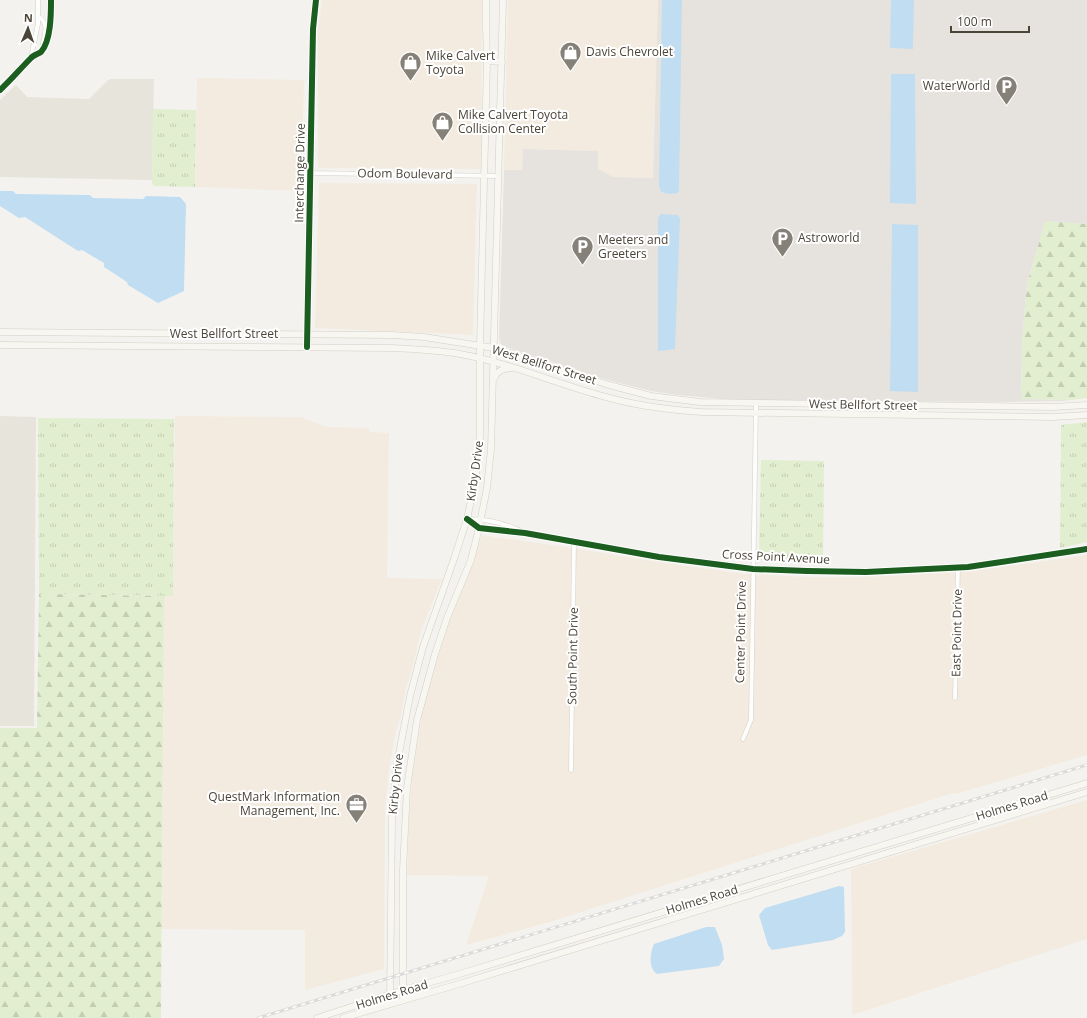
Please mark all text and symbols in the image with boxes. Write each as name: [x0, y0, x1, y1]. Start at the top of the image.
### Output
north arrow: [8, 8, 48, 48]
scale bar: [951, 8, 1029, 34]
text: N: [24, 10, 33, 25]
text: 100 m: [957, 13, 992, 30]
shop icon: Davis Chevrolet: [558, 39, 584, 72]
place label: Davis Chevrolet: [586, 43, 673, 60]
place label: Mike Calvert Toyota: [426, 47, 495, 78]
shop icon: Mike Calvert Toyota: [397, 50, 423, 83]
parking icon: WaterWorld: [993, 73, 1019, 106]
place label: WaterWorld: [923, 77, 990, 94]
place label: Mike Calvert Toyota Collision Center: [458, 106, 568, 137]
shop icon: Mike Calvert Toyota Collision Center: [429, 109, 455, 142]
street label: Interchange Drive: [290, 123, 309, 223]
street label: Odom Boulevard: [357, 164, 453, 183]
parking icon: Astroworld: [769, 225, 795, 258]
place label: Astroworld: [798, 229, 860, 246]
place label: Meeters and Greeters: [598, 231, 668, 262]
parking icon: Meeters and Greeters: [570, 234, 596, 267]
street label: West Bellfort Street: [170, 325, 278, 342]
street label: West Bellfort Street: [490, 341, 599, 389]
street label: West Bellfort Street: [809, 395, 917, 414]
street label: Kirby Drive: [462, 439, 487, 502]
street label: Cross Point Avenue: [722, 545, 831, 568]
street label: Center Point Drive: [731, 580, 750, 683]
street label: East Point Drive: [947, 589, 966, 677]
street label: South Point Drive: [563, 607, 582, 705]
street label: Kirby Drive: [384, 752, 407, 815]
street label: Holmes Road: [974, 787, 1050, 825]
place label: QuestMark Information Management, Inc.: [208, 788, 340, 819]
office icon: QuestMark Information Management, Inc.: [343, 791, 369, 824]
street label: Holmes Road: [664, 881, 740, 919]
street label: Holmes Road: [354, 976, 430, 1014]

